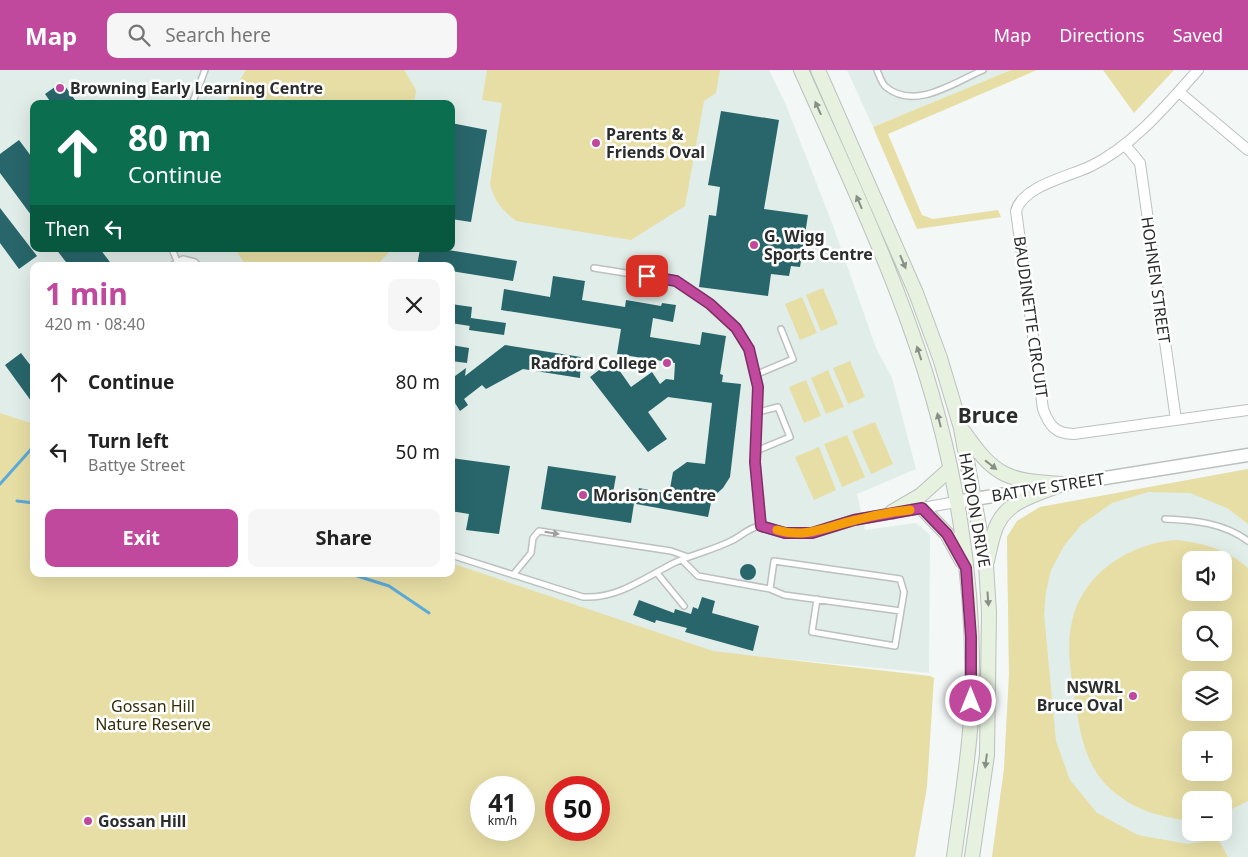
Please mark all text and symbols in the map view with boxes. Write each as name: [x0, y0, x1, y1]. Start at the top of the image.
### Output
search box: [107, 13, 457, 58]
text: Map: [25, 19, 77, 52]
icon: search: [125, 21, 153, 49]
text: Search here: [165, 22, 271, 48]
text: Map: [994, 23, 1031, 47]
text: Directions: [1059, 23, 1145, 47]
text: Saved: [1173, 23, 1223, 47]
place label: Browning Early Learning Centre: [70, 77, 323, 99]
marker: Browning Early Learning Centre: [54, 82, 66, 94]
one-way arrow: [814, 101, 822, 115]
text: 80 m: [128, 114, 211, 161]
icon: ahead: [45, 120, 110, 185]
place label: Parents & Friends Oval: [606, 123, 705, 163]
marker: Parents & Friends Oval: [590, 137, 602, 149]
text: Continue: [128, 159, 222, 189]
one-way arrow: [855, 195, 863, 209]
icon: left: [100, 215, 128, 243]
street label: HOHNEN STREET: [1136, 215, 1176, 345]
text: Then: [45, 216, 90, 242]
place label: G. Wigg Sports Centre: [764, 225, 873, 265]
street label: BAUDINETTE CIRCUIT: [1009, 235, 1053, 399]
marker: G. Wigg Sports Centre: [748, 239, 760, 251]
pin: [626, 255, 668, 297]
one-way arrow: [899, 255, 907, 269]
icon: arrive: [633, 262, 661, 290]
text: 1 min: [45, 273, 128, 314]
button: close: [388, 279, 440, 331]
text: 420 m · 08:40: [45, 313, 145, 335]
one-way arrow: [915, 346, 922, 361]
place label: Radford College: [530, 352, 657, 374]
marker: Radford College: [661, 357, 673, 369]
icon: ahead: [45, 368, 73, 396]
text: Continue: [88, 369, 174, 395]
text: 80 m: [396, 369, 440, 395]
district label: Bruce: [958, 401, 1018, 429]
one-way arrow: [935, 412, 943, 428]
text: Turn left: [88, 428, 169, 454]
icon: left: [45, 438, 73, 466]
text: 50 m: [396, 439, 440, 465]
street label: HAYDON DRIVE: [954, 451, 996, 569]
text: Battye Street: [88, 454, 185, 476]
one-way arrow: [984, 460, 997, 471]
street label: BATTYE STREET: [990, 467, 1106, 507]
place label: Morison Centre: [593, 484, 716, 506]
marker: Morison Centre: [577, 489, 589, 501]
button: Exit: [45, 509, 238, 567]
button: Share: [248, 509, 440, 567]
one-way arrow: [545, 529, 561, 537]
map controls: [1182, 551, 1232, 841]
button: sound: [1182, 551, 1232, 601]
one-way arrow: [985, 591, 993, 607]
button: search: [1182, 611, 1232, 661]
button: layers: [1182, 671, 1232, 721]
position arrow: [944, 674, 996, 726]
place label: NSWRL Bruce Oval: [1037, 676, 1123, 716]
marker: NSWRL Bruce Oval: [1127, 690, 1139, 702]
park label: Gossan Hill Nature Reserve: [95, 695, 211, 735]
button: +: [1182, 731, 1232, 781]
one-way arrow: [982, 754, 990, 770]
speed limit sign: 50: [545, 776, 610, 841]
text: 41: [488, 785, 517, 819]
button: −: [1182, 791, 1232, 841]
place label: Gossan Hill: [98, 810, 186, 832]
text: km/h: [488, 812, 517, 829]
marker: Gossan Hill: [82, 815, 94, 827]

